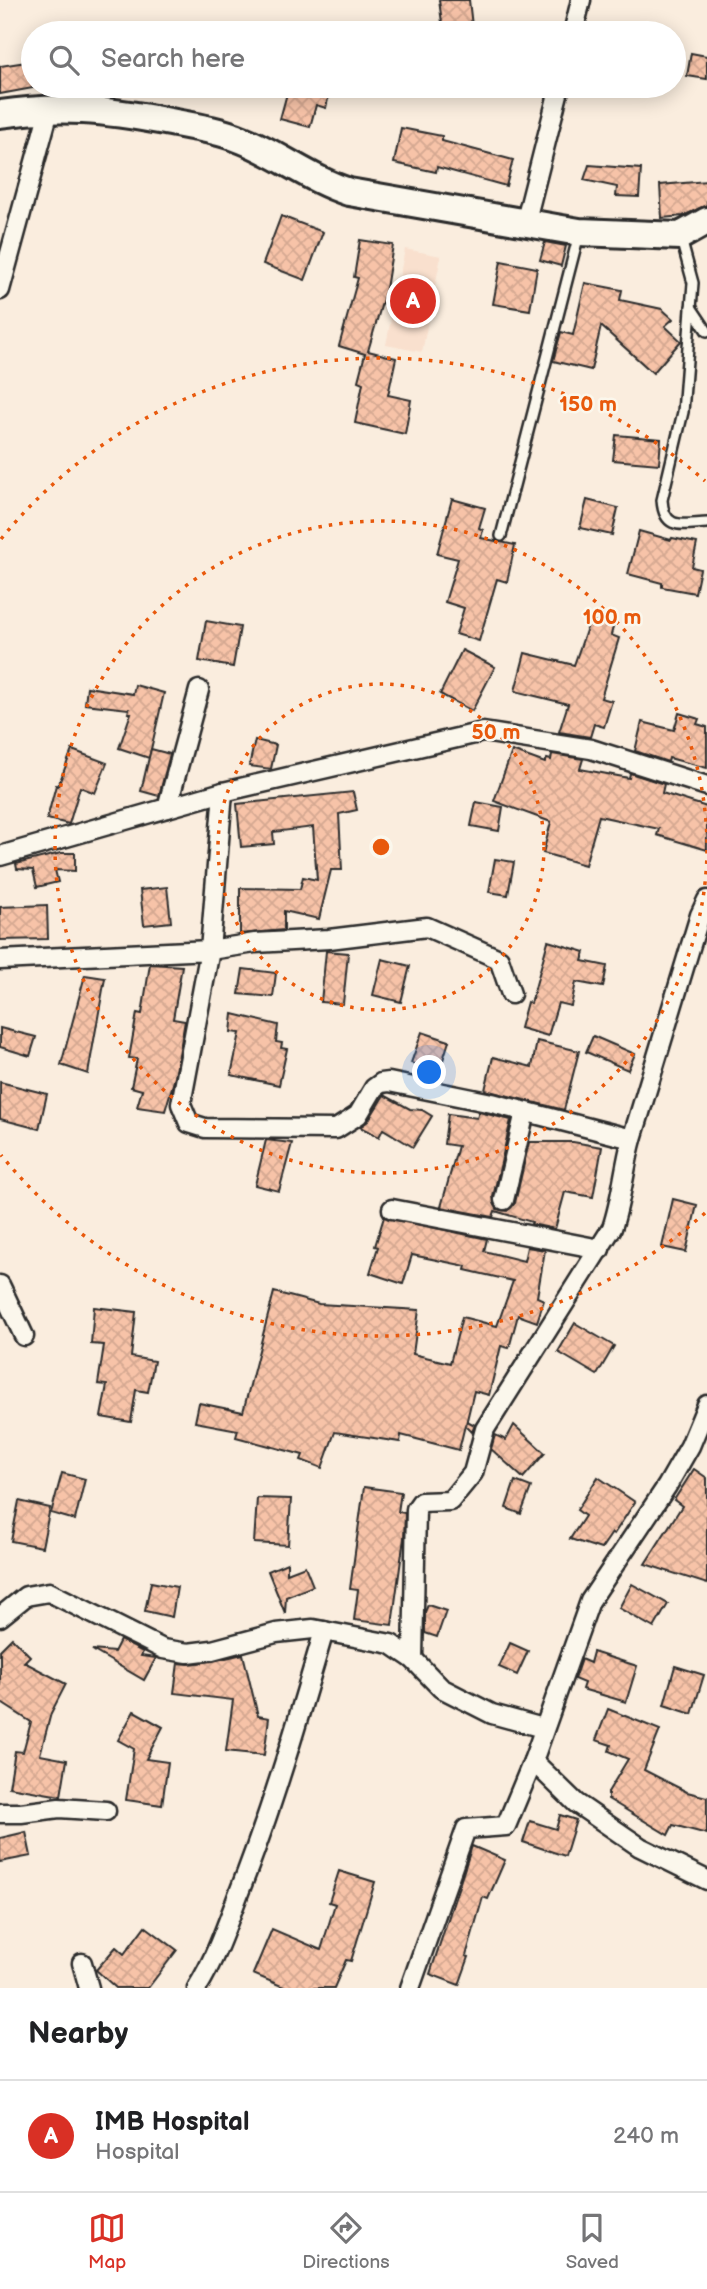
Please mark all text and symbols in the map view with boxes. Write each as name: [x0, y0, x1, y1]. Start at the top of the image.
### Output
search box: [21, 21, 686, 98]
icon: search: [45, 41, 83, 79]
text: Search here: [101, 44, 245, 75]
pin: A: [390, 275, 436, 327]
text: 150 m: [559, 392, 617, 417]
text: 100 m: [583, 605, 641, 630]
text: 50 m: [472, 720, 520, 745]
centre of rings: [369, 835, 393, 859]
your location: [412, 1055, 446, 1089]
text: Nearby: [28, 2016, 128, 2052]
text: IMB Hospital: [95, 2107, 250, 2138]
text: A: [44, 2122, 58, 2150]
text: 240 m: [613, 2122, 679, 2150]
text: Hospital: [95, 2138, 180, 2166]
tab: Map: [88, 2209, 126, 2274]
tab: Directions: [302, 2209, 390, 2274]
tab: Saved: [566, 2209, 619, 2274]

